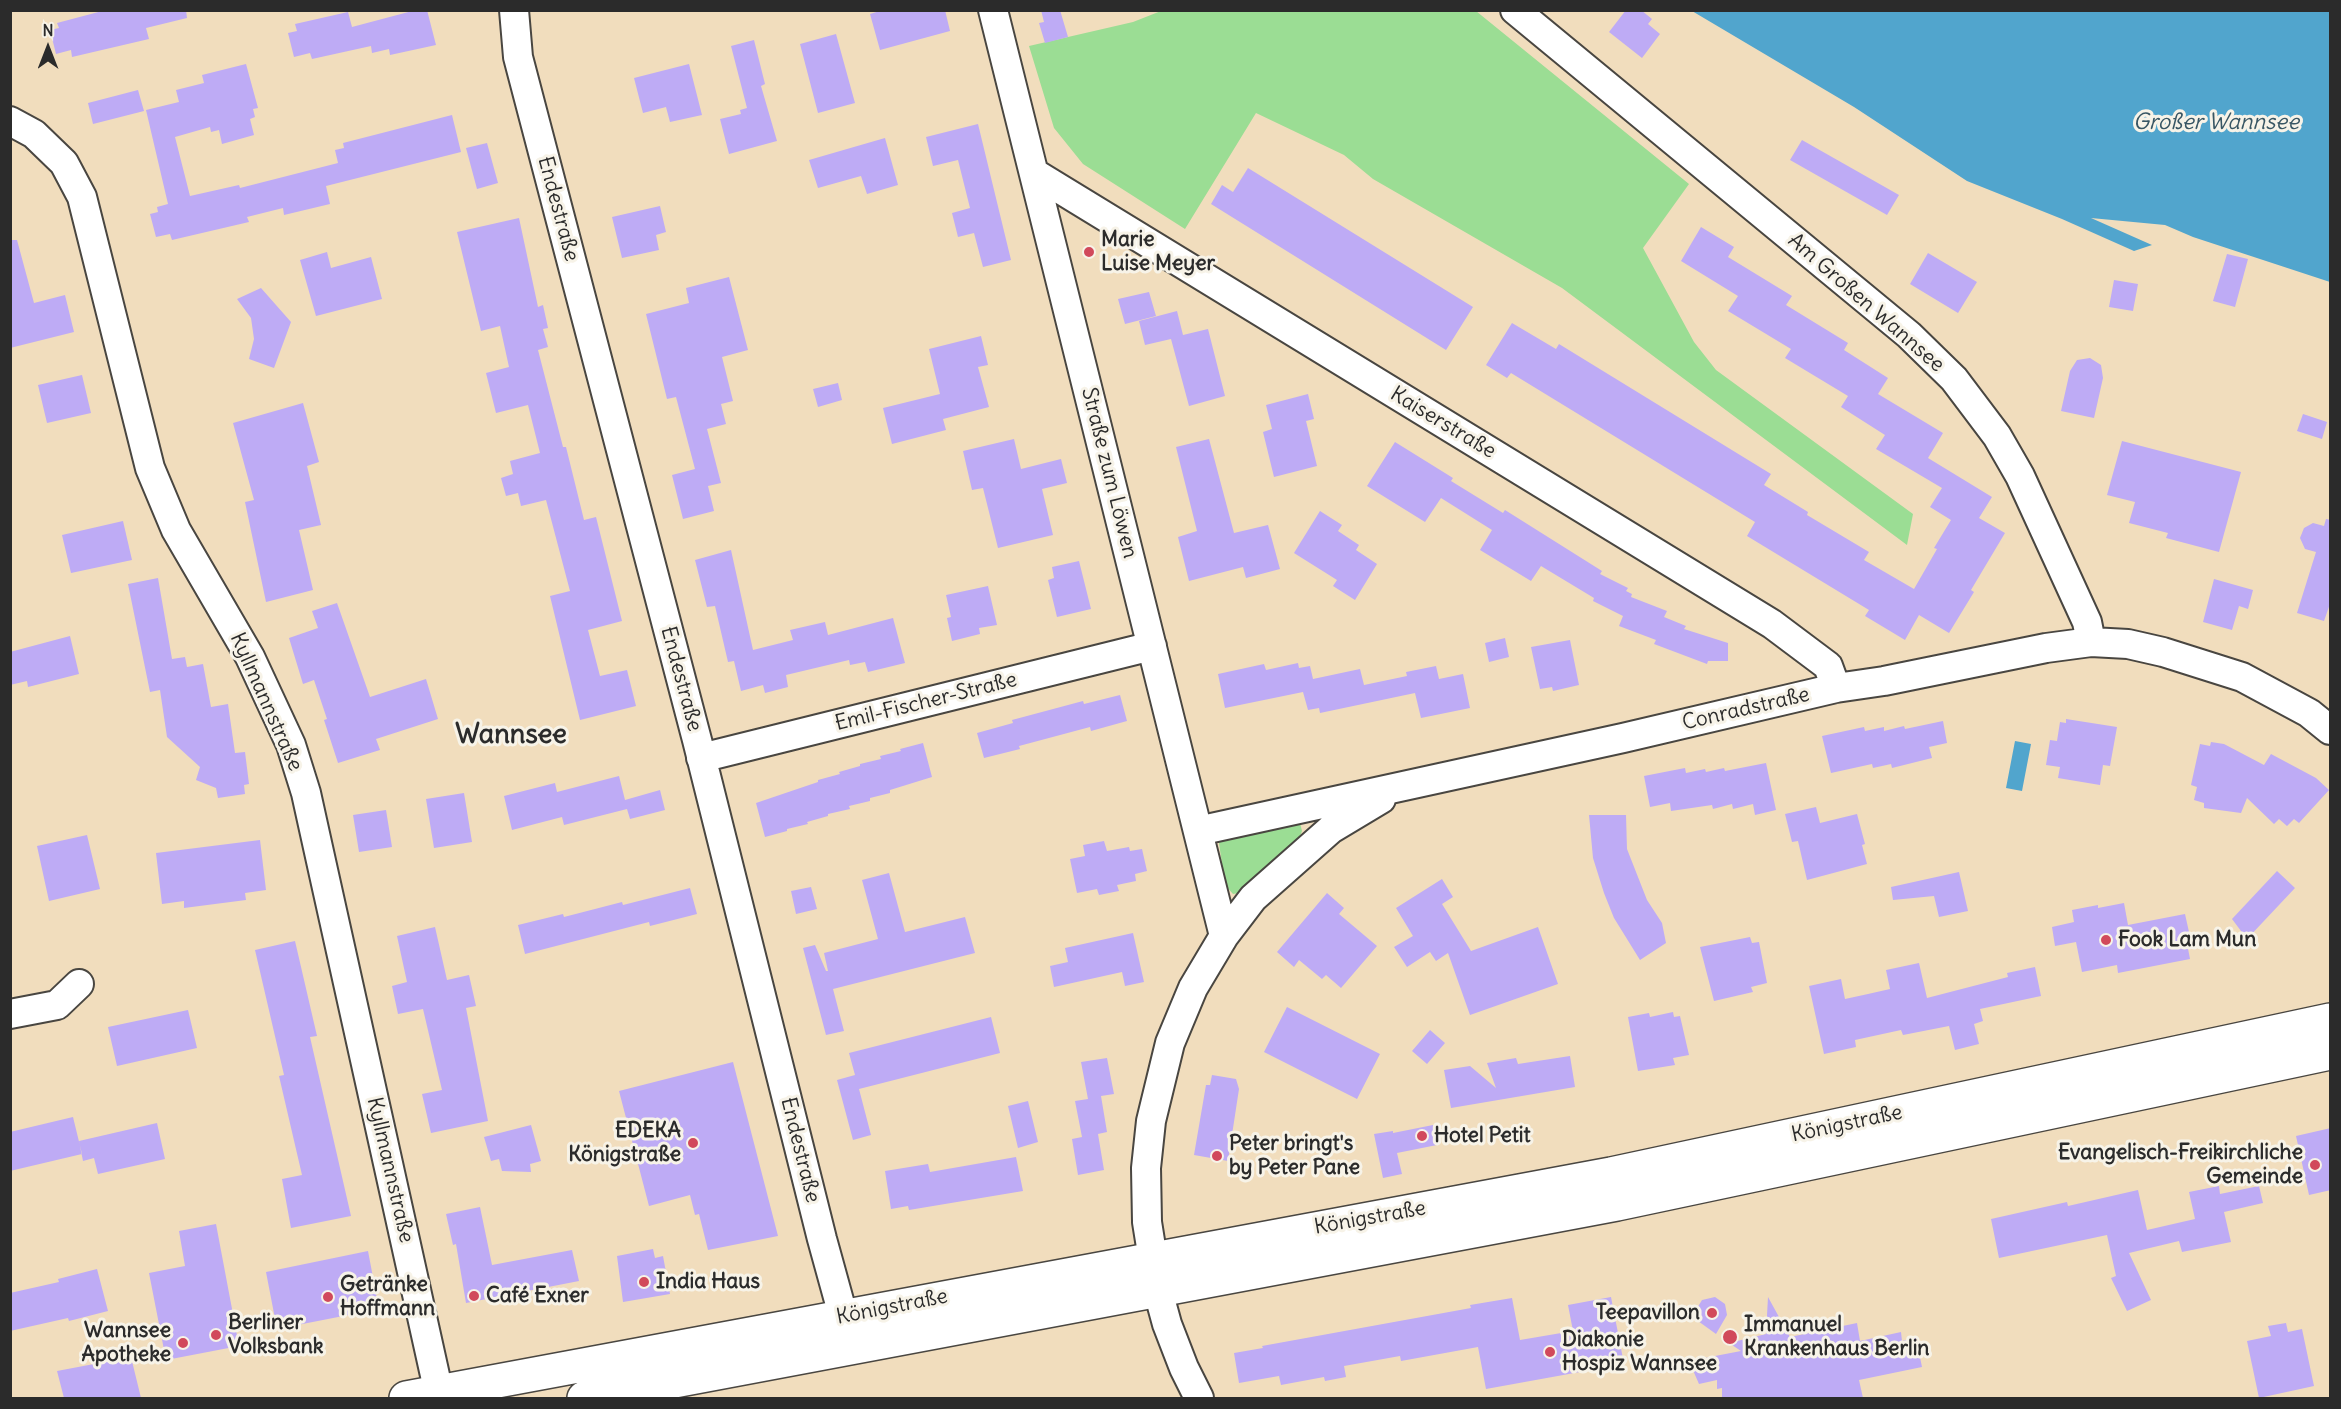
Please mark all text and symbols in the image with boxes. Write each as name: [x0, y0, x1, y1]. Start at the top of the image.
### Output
north arrow: [18, 18, 78, 78]
text: N: [42, 20, 54, 40]
water label: Großer Wannsee: [2133, 110, 2299, 136]
street label: Endestraße: [532, 154, 584, 264]
place label: Marie Luise Meyer: [1101, 227, 1215, 277]
street label: Am Großen Wannsee: [1783, 228, 1949, 378]
marker: Marie Luise Meyer: [1082, 245, 1096, 259]
street label: Kaiserstraße: [1386, 382, 1500, 464]
street label: Straße zum Löwen: [1076, 385, 1142, 561]
street label: Endestraße: [655, 624, 707, 734]
street label: Kyllmannstraße: [224, 629, 308, 775]
street label: Emil-Fischer-Straße: [832, 667, 1020, 737]
street label: Conradstraße: [1680, 682, 1812, 736]
district label: Wannsee: [455, 719, 567, 751]
place label: Fook Lam Mun: [2118, 927, 2256, 953]
marker: Fook Lam Mun: [2099, 933, 2113, 947]
street label: Kyllmannstraße: [361, 1095, 419, 1245]
street label: Endestraße: [775, 1095, 825, 1205]
street label: Königstraße: [1789, 1100, 1905, 1148]
place label: EDEKA Königstraße: [568, 1118, 681, 1168]
place label: Hotel Petit: [1434, 1123, 1531, 1149]
marker: Hotel Petit: [1415, 1129, 1429, 1143]
place label: Peter bringt's by Peter Pane: [1229, 1131, 1360, 1181]
marker: EDEKA Königstraße: [686, 1136, 700, 1150]
place label: Evangelisch-Freikirchliche Gemeinde: [2058, 1140, 2303, 1190]
marker: Peter bringt's by Peter Pane: [1210, 1149, 1224, 1163]
marker: Evangelisch-Freikirchliche Gemeinde: [2308, 1158, 2322, 1172]
street label: Königstraße: [1312, 1196, 1428, 1240]
place label: India Haus: [656, 1269, 760, 1295]
place label: Getränke Hoffmann: [340, 1272, 435, 1322]
marker: India Haus: [637, 1275, 651, 1289]
place label: Café Exner: [486, 1283, 589, 1309]
street label: Königstraße: [834, 1284, 950, 1330]
marker: Café Exner: [467, 1289, 481, 1303]
marker: Getränke Hoffmann: [321, 1290, 335, 1304]
place label: Teepavillon: [1596, 1300, 1700, 1326]
marker: Teepavillon: [1705, 1306, 1719, 1320]
place label: Berliner Volksbank: [228, 1310, 324, 1360]
place label: Immanuel Krankenhaus Berlin: [1744, 1312, 1930, 1362]
place label: Wannsee Apotheke: [82, 1318, 171, 1368]
place label: Diakonie Hospiz Wannsee: [1562, 1327, 1717, 1377]
marker: Berliner Volksbank: [209, 1328, 223, 1342]
marker: Immanuel Krankenhaus Berlin: [1721, 1328, 1739, 1346]
marker: Wannsee Apotheke: [176, 1336, 190, 1350]
marker: Diakonie Hospiz Wannsee: [1543, 1345, 1557, 1359]

